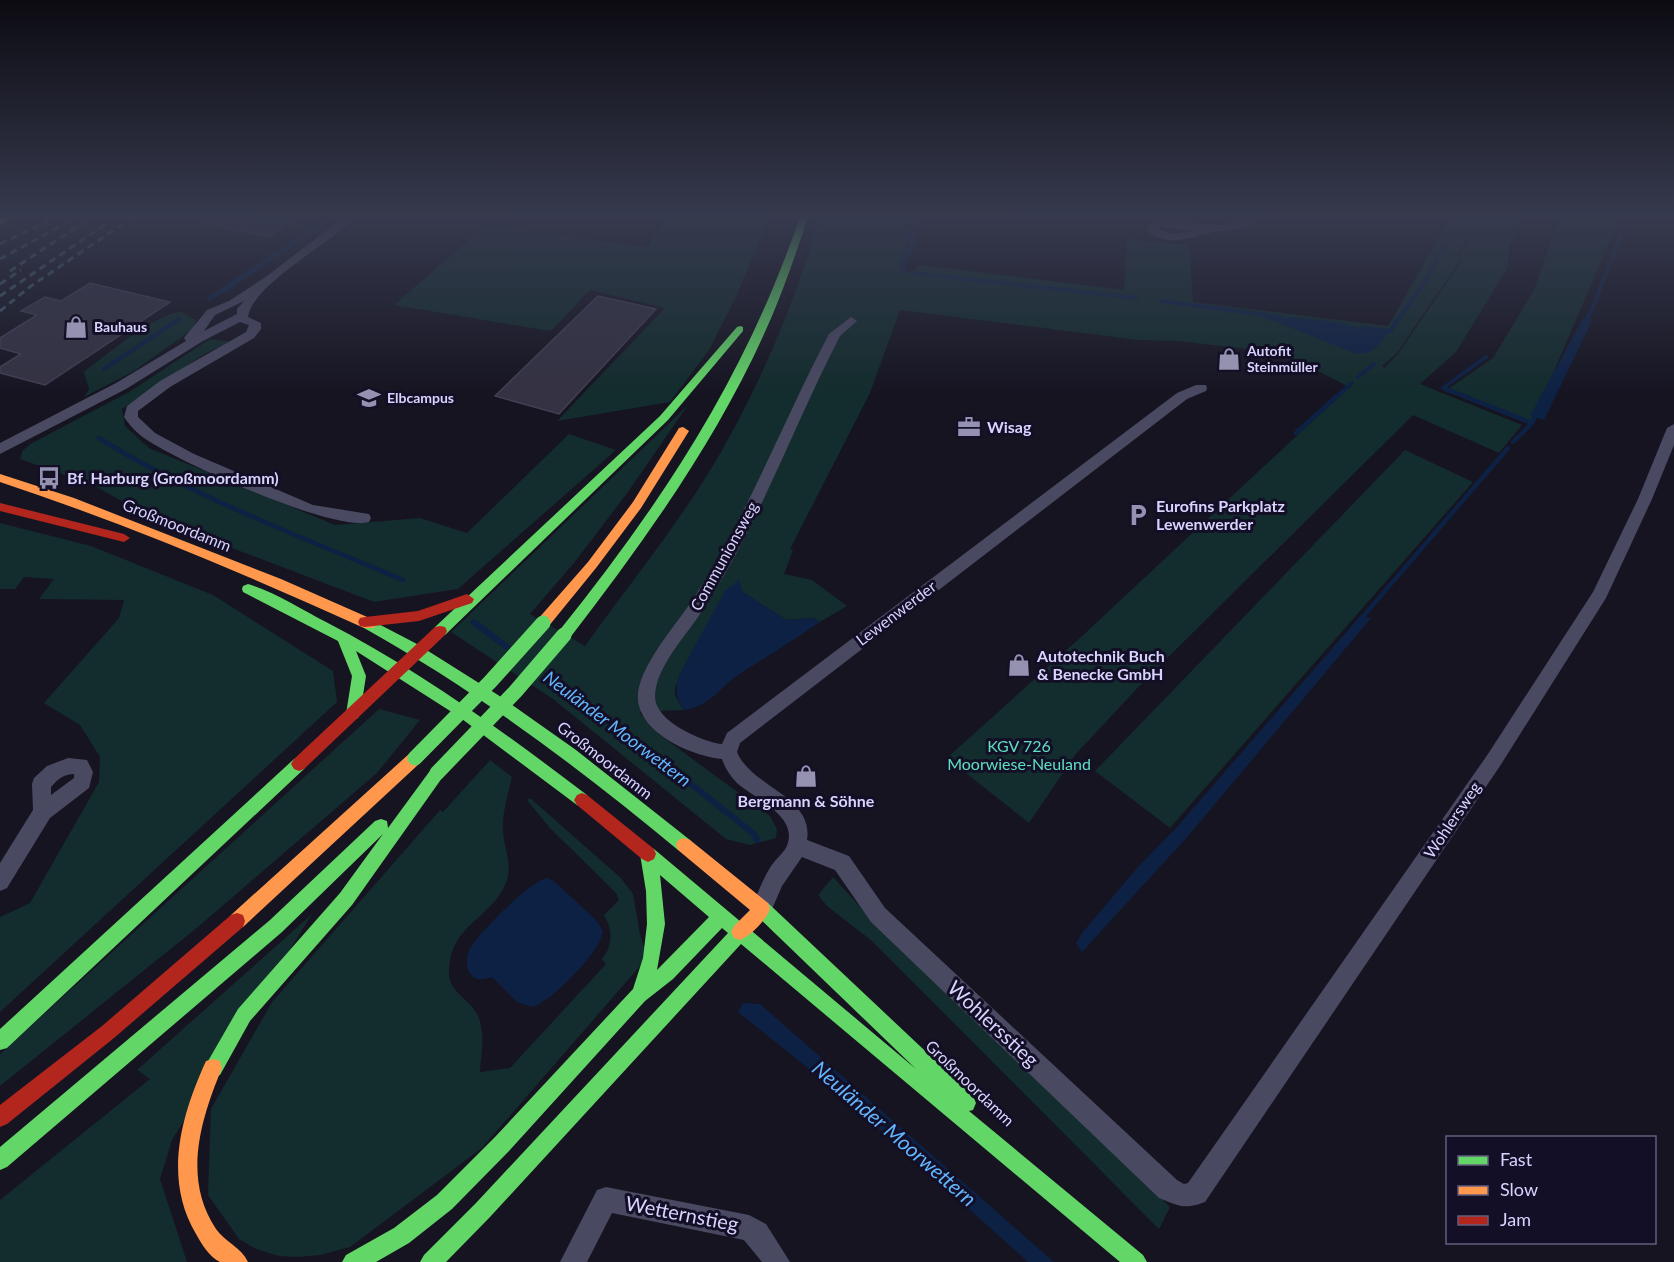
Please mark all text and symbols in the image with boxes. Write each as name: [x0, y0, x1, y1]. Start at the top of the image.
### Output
shop icon: Bauhaus: [63, 314, 89, 340]
place label: Bauhaus: [94, 318, 147, 335]
place label: Autofit Steinmüller: [1246, 342, 1319, 375]
shop icon: Autofit Steinmüller: [1216, 346, 1242, 372]
school or university icon: Elbcampus: [356, 385, 382, 411]
place label: Elbcampus: [387, 389, 454, 406]
office icon: Wisag: [956, 414, 982, 440]
place label: Wisag: [987, 417, 1032, 436]
bus stop icon: Bf. Harburg (Großmoordamm): [36, 465, 62, 491]
place label: Bf. Harburg (Großmoordamm): [67, 468, 279, 487]
street label: Großmoordamm: [120, 494, 234, 555]
place label: Eurofins Parkplatz Lewenwerder: [1156, 496, 1285, 533]
street label: Communionsweg: [686, 498, 761, 614]
parking icon: Eurofins Parkplatz Lewenwerder: [1125, 502, 1151, 528]
street label: Lewenwerder: [852, 576, 940, 649]
place label: Autotechnik Buch & Benecke GmbH: [1036, 646, 1165, 683]
shop icon: Autotechnik Buch & Benecke GmbH: [1006, 652, 1032, 678]
water label: Neuländer Moorwettern: [539, 666, 696, 791]
street label: Großmoordamm: [554, 717, 657, 803]
park label: KGV 726 Moorwiese-Neuland: [947, 736, 1091, 773]
shop icon: Bergmann & Söhne: [793, 763, 819, 789]
street label: Wohlersweg: [1419, 778, 1484, 861]
place label: Bergmann & Söhne: [738, 791, 875, 810]
street label: Wohlersstieg: [943, 975, 1044, 1071]
street label: Großmoordamm: [922, 1036, 1018, 1130]
water label: Neuländer Moorwettern: [808, 1055, 982, 1211]
legend: [1446, 1136, 1656, 1244]
text: Fast: [1500, 1148, 1533, 1170]
text: Slow: [1500, 1178, 1538, 1200]
street label: Wetternstieg: [624, 1190, 741, 1236]
text: Jam: [1500, 1208, 1531, 1230]

